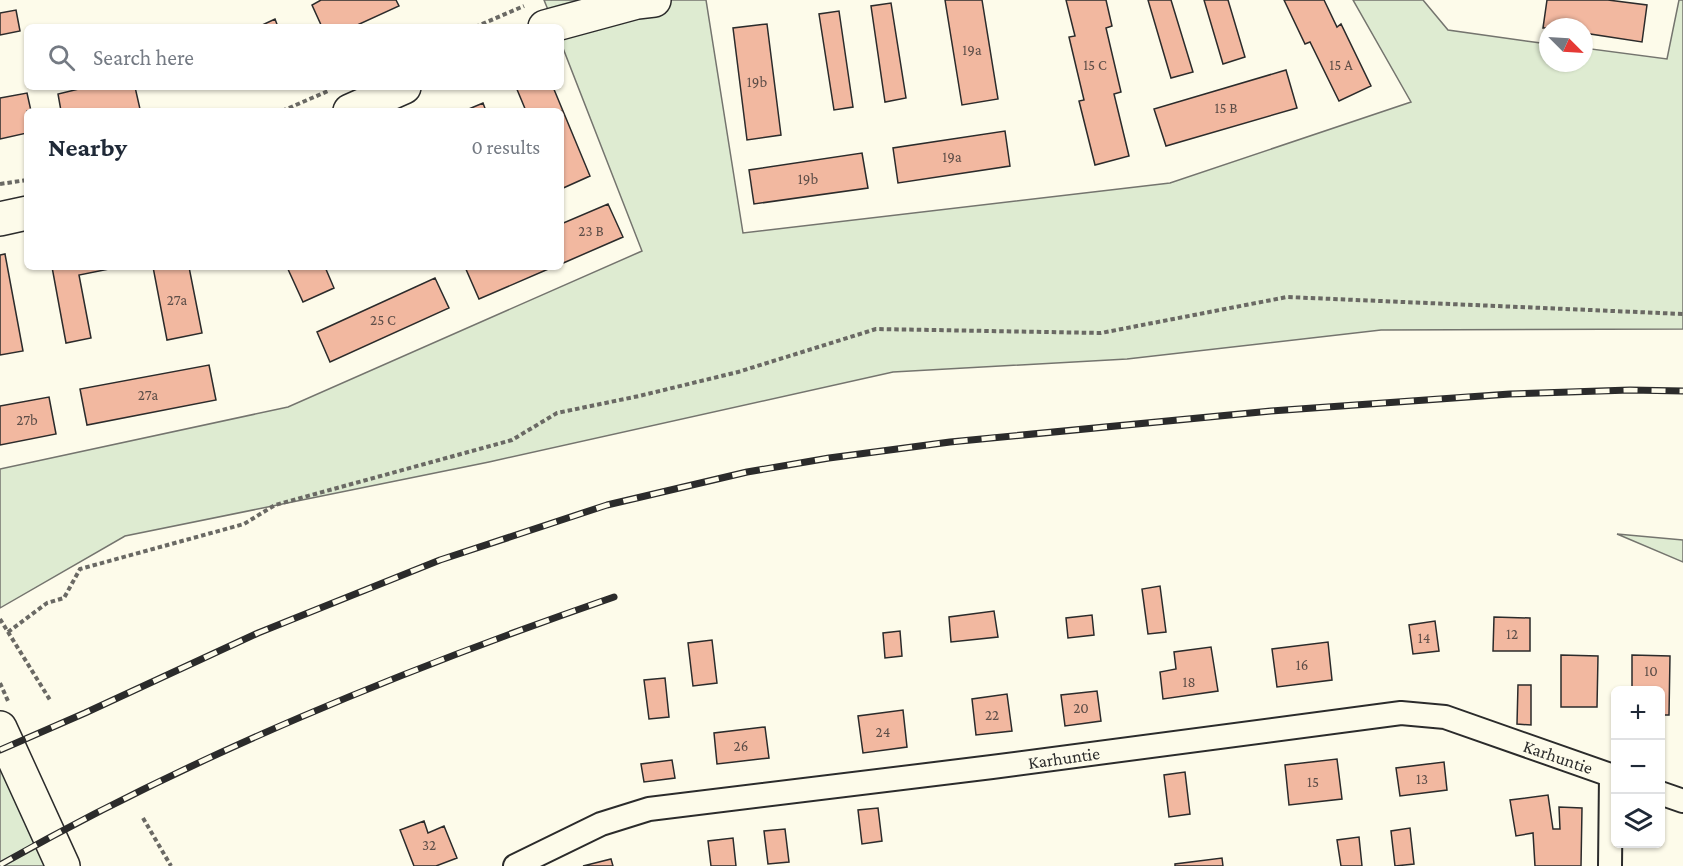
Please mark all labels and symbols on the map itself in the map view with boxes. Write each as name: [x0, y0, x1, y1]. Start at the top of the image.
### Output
north arrow: [1539, 18, 1593, 72]
house number: 19a: [962, 42, 982, 58]
house number: 15 C: [1083, 57, 1107, 73]
house number: 15 A: [1329, 57, 1353, 73]
house number: 19b: [747, 74, 767, 90]
house number: 15 B: [1214, 100, 1238, 116]
house number: 19a: [942, 149, 962, 165]
house number: 19b: [798, 171, 818, 187]
house number: 23 B: [578, 223, 604, 239]
house number: 27a: [167, 292, 187, 308]
house number: 25 C: [370, 312, 396, 328]
house number: 27a: [138, 387, 158, 403]
house number: 27b: [16, 412, 38, 428]
house number: 12: [1506, 626, 1518, 642]
house number: 14: [1418, 630, 1430, 646]
house number: 16: [1296, 657, 1308, 673]
house number: 10: [1644, 663, 1658, 679]
house number: 18: [1182, 674, 1196, 690]
house number: 20: [1073, 700, 1089, 716]
house number: 22: [985, 707, 999, 723]
house number: 24: [876, 724, 890, 740]
street label: Karhuntie: [1521, 736, 1595, 778]
house number: 26: [734, 738, 748, 754]
street label: Karhuntie: [1027, 743, 1101, 773]
house number: 13: [1416, 771, 1428, 787]
house number: 15: [1307, 774, 1319, 790]
house number: 32: [422, 837, 436, 853]

